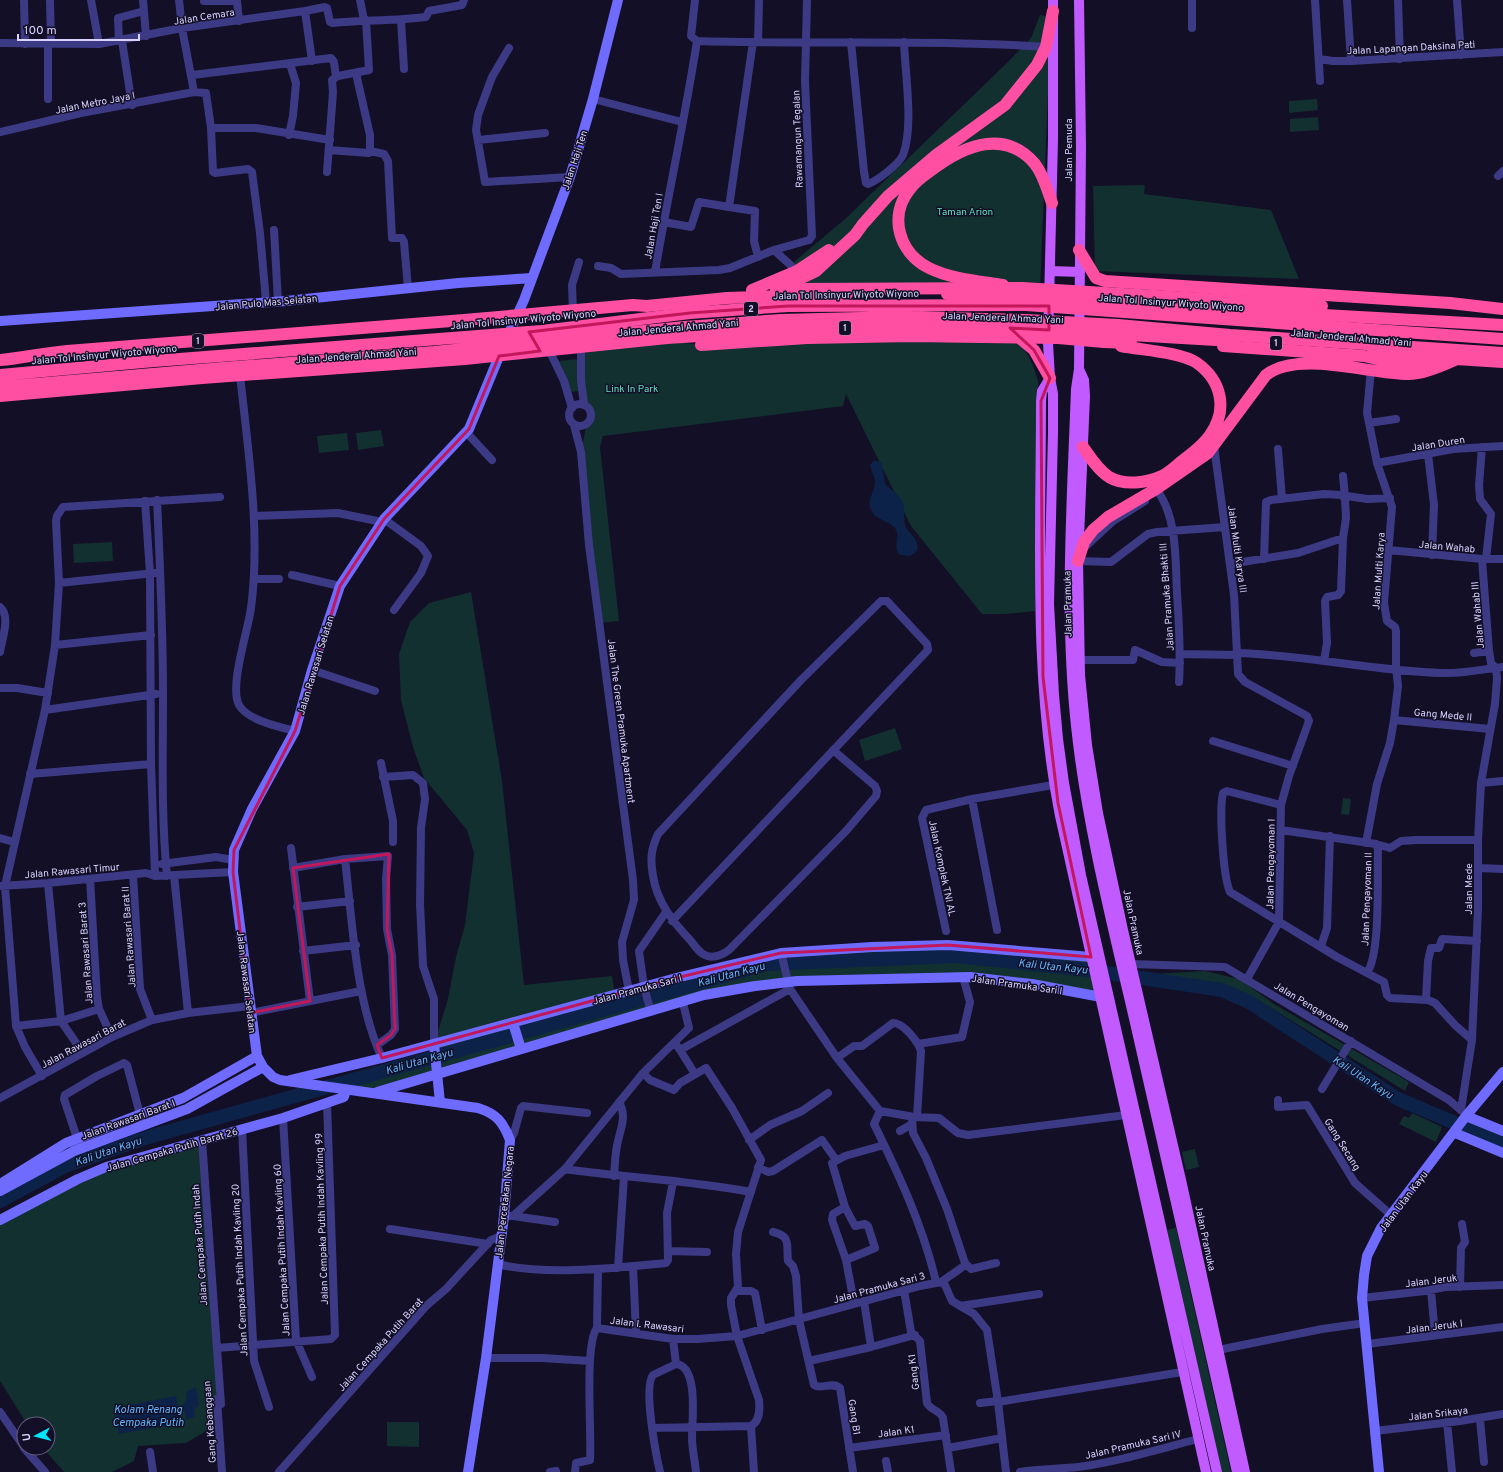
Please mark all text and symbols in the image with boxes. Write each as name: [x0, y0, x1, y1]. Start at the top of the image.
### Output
street label: Jalan Cemara: [173, 6, 236, 29]
scale bar: [18, 16, 139, 42]
text: 100 m: [24, 23, 57, 39]
street label: Jalan Lapangan Daksina Pati: [1347, 39, 1476, 58]
street label: Jalan Metro Jaya I: [54, 89, 136, 118]
street label: Rawamangun Tegalan: [790, 90, 807, 188]
street label: Jalan Pemuda: [1063, 118, 1076, 182]
street label: Jalan Haji Ten: [560, 129, 591, 192]
street label: Jalan Haji Ten I: [642, 192, 667, 260]
park label: Taman Arion: [937, 206, 993, 219]
street label: Jalan Tol Insinyur Wiyoto Wiyono: [773, 288, 920, 303]
street label: Jalan Tol Insinyur Wiyoto Wiyono: [1097, 292, 1245, 315]
street label: Jalan Pulo Mas Selatan: [214, 293, 318, 314]
road number: 2: [744, 302, 758, 316]
street label: Jalan Tol Insinyur Wiyoto Wiyono: [450, 308, 597, 333]
street label: Jalan Jenderal Ahmad Yani: [942, 310, 1064, 327]
street label: Jalan Jenderal Ahmad Yani: [617, 317, 739, 340]
road number: 1: [839, 321, 851, 335]
street label: Jalan Jenderal Ahmad Yani: [1290, 327, 1412, 350]
road number: 1: [192, 334, 204, 348]
road number: 1: [1270, 336, 1282, 350]
street label: Jalan Tol Insinyur Wiyoto Wiyono: [31, 343, 178, 368]
street label: Jalan Jenderal Ahmad Yani: [295, 346, 417, 367]
park label: Link In Park: [606, 383, 658, 396]
street label: Jalan Duren: [1411, 434, 1466, 455]
street label: Jalan Multi Karya III: [1224, 505, 1249, 594]
street label: Jalan Multi Karya: [1370, 532, 1389, 610]
street label: Jalan Wahab: [1418, 539, 1476, 556]
street label: Jalan Pramuka Bhakti III: [1157, 542, 1178, 651]
street label: Jalan Pramuka: [1061, 571, 1076, 637]
street label: Jalan Wahab III: [1469, 581, 1488, 649]
street label: Jalan Rawasari Selatan: [295, 614, 338, 717]
street label: Jalan The Green Pramuka Apartment: [604, 638, 637, 804]
street label: Gang Mede II: [1413, 706, 1473, 725]
street label: Jalan Komplek TNI AL: [925, 819, 958, 918]
street label: Jalan Pengayoman I: [1264, 819, 1279, 909]
street label: Jalan Pengayoman II: [1359, 852, 1376, 946]
street label: Jalan Rawasari Timur: [24, 861, 120, 882]
street label: Jalan Mede: [1463, 863, 1476, 915]
street label: Jalan Rawasari Barat II: [119, 886, 140, 988]
street label: Jalan Pramuka: [1119, 888, 1146, 956]
street label: Jalan Rawasari Barat 3: [76, 901, 97, 1004]
street label: Jalan Rawasari Selatan: [233, 930, 258, 1034]
water label: Kali Utan Kayu: [1018, 956, 1089, 978]
water label: Kali Utan Kayu: [696, 959, 768, 991]
street label: Jalan Pramuka Sari I: [591, 972, 683, 1009]
street label: Jalan Pramuka Sari I: [970, 973, 1063, 998]
street label: Jalan Pengayoman: [1271, 980, 1351, 1035]
street label: Jalan Rawasari Barat: [39, 1016, 128, 1072]
water label: Kali Utan Kayu: [384, 1045, 456, 1078]
water label: Kali Utan Kayu: [1330, 1053, 1396, 1103]
street label: Jalan Rawasari Barat I: [80, 1097, 177, 1143]
street label: Gang Secang: [1321, 1116, 1363, 1173]
street label: Jalan Cempaka Putih Barat 26: [105, 1125, 240, 1175]
street label: Jalan Cempaka Putih Indah Kavling 99: [313, 1133, 332, 1305]
water label: Kali Utan Kayu: [73, 1134, 144, 1170]
street label: Jalan Percetakan Negara: [493, 1145, 518, 1259]
street label: Jalan Cempaka Putih Indah Kavling 60: [271, 1163, 294, 1336]
street label: Jalan Utan Kayu: [1377, 1169, 1431, 1235]
street label: Jalan Cempaka Putih Indah Kavling 20: [229, 1183, 252, 1356]
street label: Jalan Cempaka Putih Indah: [190, 1184, 211, 1306]
street label: Jalan Pramuka: [1191, 1204, 1218, 1272]
street label: Jalan Pramuka Sari 3: [832, 1270, 927, 1307]
street label: Jalan Jeruk: [1404, 1272, 1458, 1291]
street label: Jalan Cempaka Putih Barat: [336, 1295, 427, 1395]
street label: Jalan I. Rawasari: [609, 1314, 685, 1336]
street label: Jalan Jeruk I: [1405, 1318, 1464, 1337]
street label: Gang K1: [906, 1353, 923, 1391]
street label: Gang Kebanggaan: [201, 1380, 220, 1463]
street label: Gang B1: [844, 1398, 863, 1436]
water label: Kolam Renang Cempaka Putih: [112, 1403, 184, 1430]
street label: Jalan Srikaya: [1408, 1404, 1469, 1425]
north arrow: [16, 1416, 56, 1456]
street label: Jalan K1: [877, 1423, 915, 1441]
street label: Jalan Pramuka Sari IV: [1084, 1428, 1183, 1463]
text: U: [20, 1432, 34, 1442]

